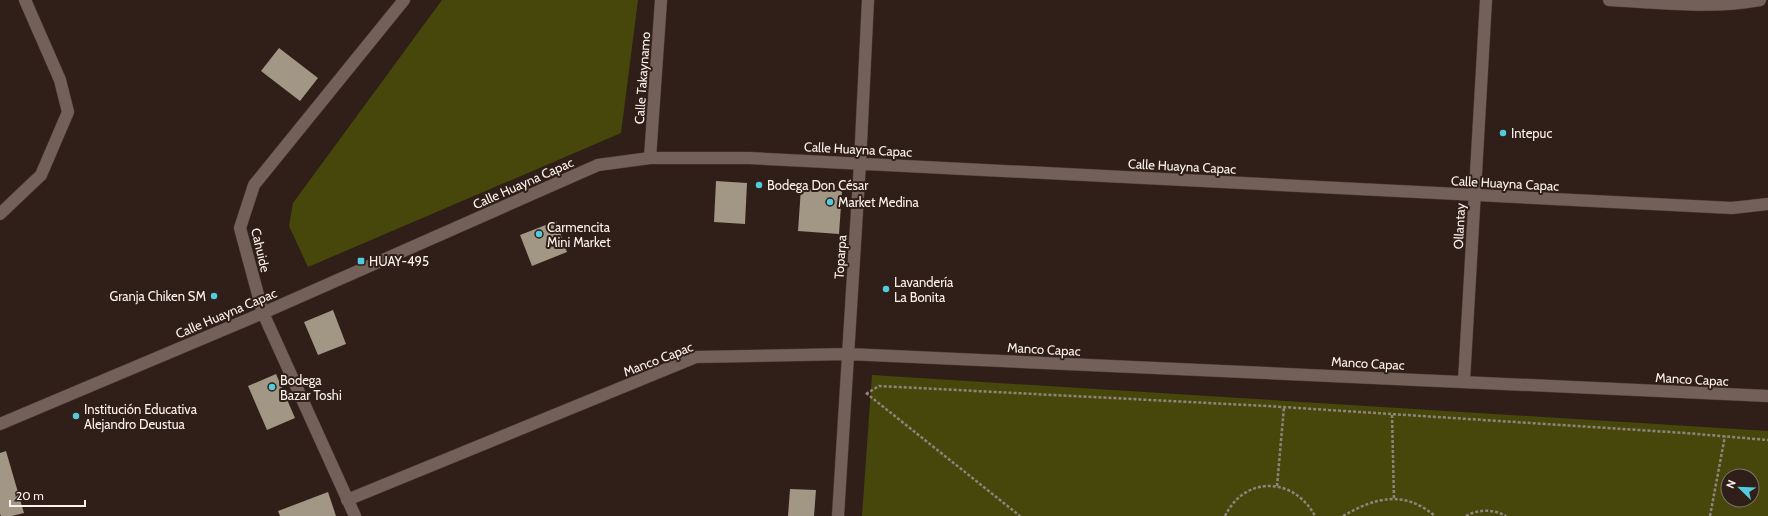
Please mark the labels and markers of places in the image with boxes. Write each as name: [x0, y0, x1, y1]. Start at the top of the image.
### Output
place label: Intepuc: [1511, 125, 1552, 141]
marker: Intepuc: [1498, 128, 1508, 138]
place label: Bodega Don César: [767, 177, 869, 193]
marker: Bodega Don César: [754, 180, 764, 190]
place label: Market Medina: [838, 194, 920, 210]
marker: Market Medina: [825, 197, 835, 207]
place label: Carmencita Mini Market: [547, 219, 611, 250]
marker: Carmencita Mini Market: [534, 229, 544, 239]
place label: HUAY-495: [369, 253, 429, 269]
marker: HUAY-495: [356, 256, 366, 266]
place label: Lavandería La Bonita: [894, 274, 954, 305]
marker: Lavandería La Bonita: [881, 284, 891, 294]
place label: Granja Chiken SM: [110, 288, 206, 305]
marker: Granja Chiken SM: [209, 291, 219, 301]
place label: Bodega Bazar Toshi: [280, 372, 342, 403]
marker: Bodega Bazar Toshi: [267, 382, 277, 392]
place label: Institución Educativa Alejandro Deustua: [84, 401, 198, 433]
marker: Institución Educativa Alejandro Deustua: [71, 411, 81, 421]

